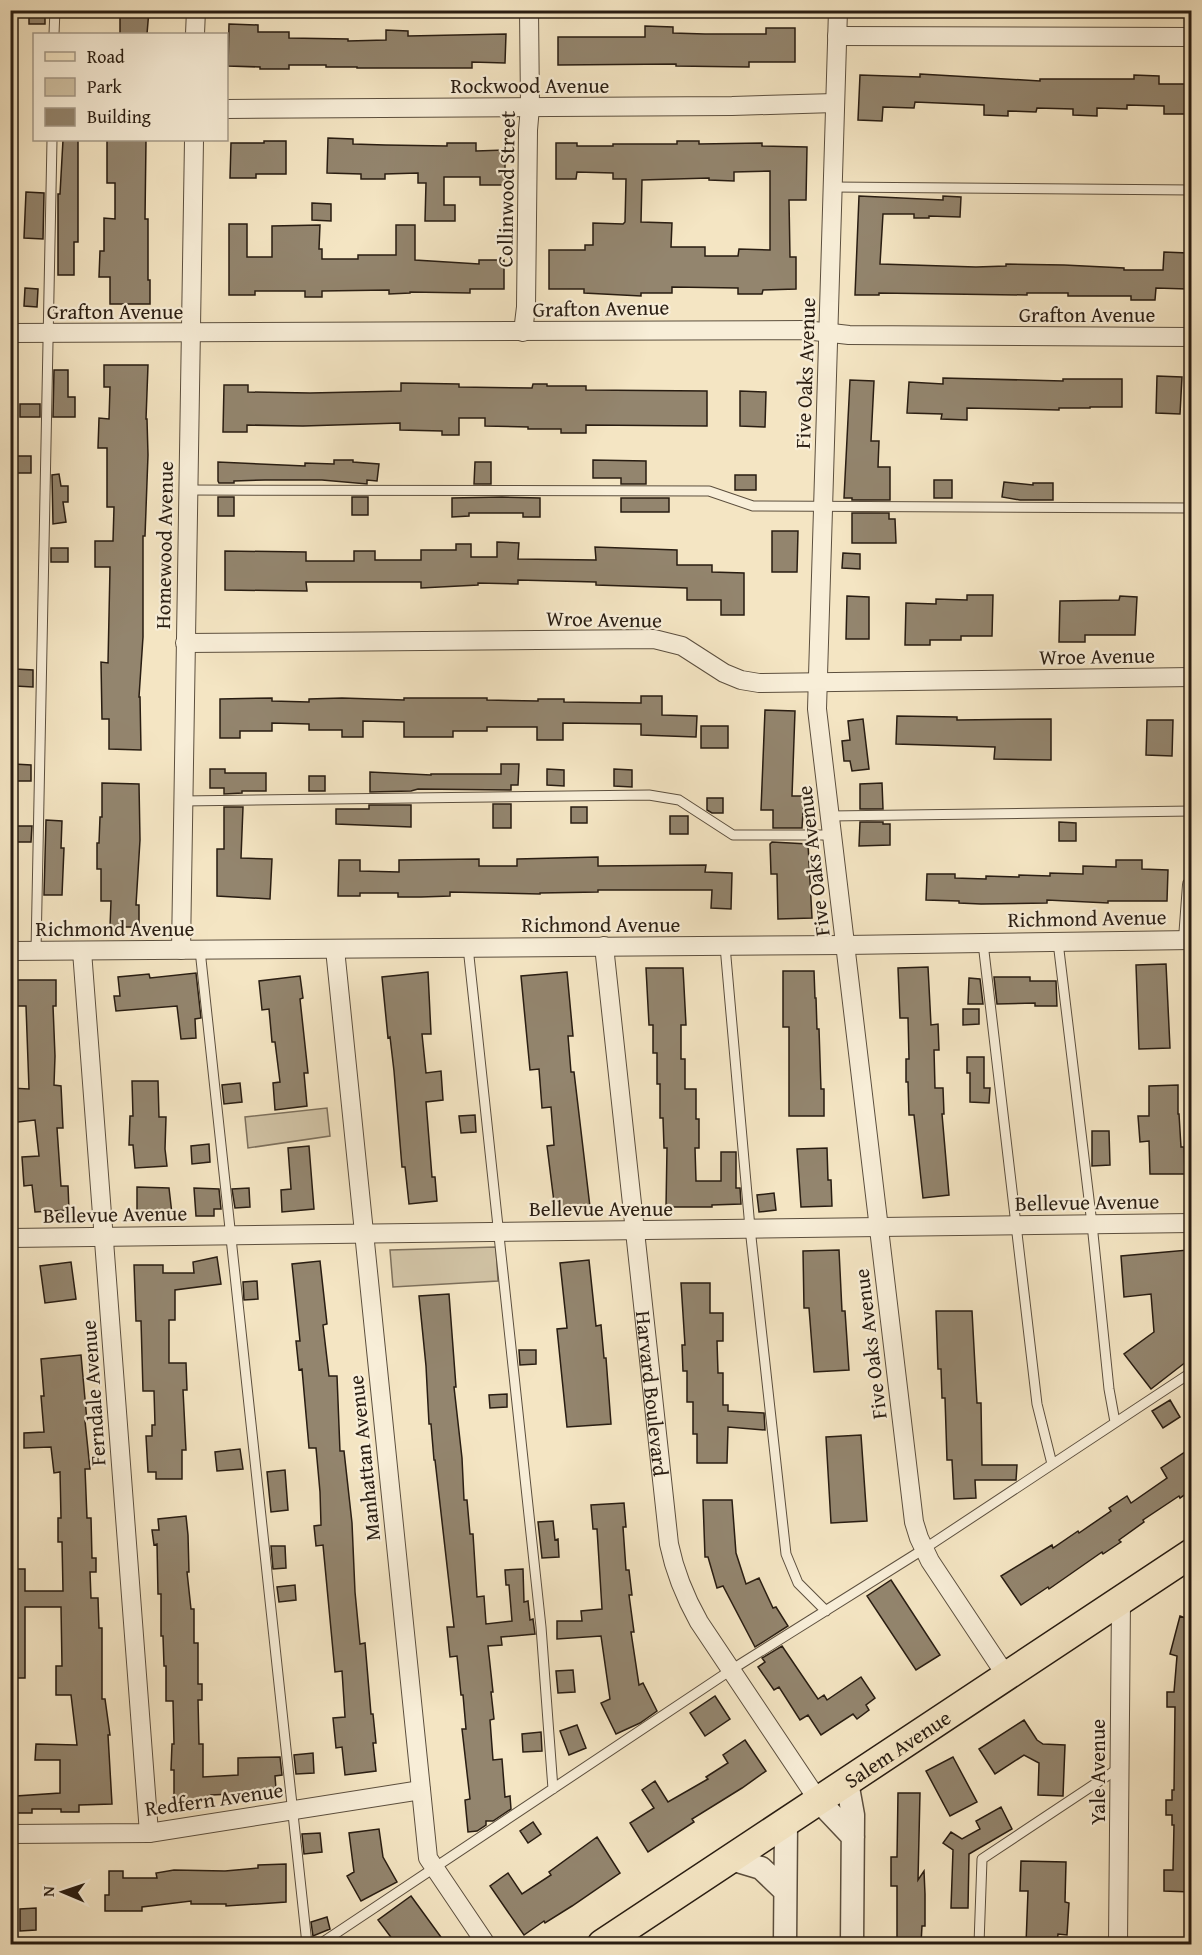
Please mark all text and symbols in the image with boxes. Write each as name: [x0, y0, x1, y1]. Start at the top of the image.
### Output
legend: [33, 33, 228, 141]
text: Road: [87, 43, 125, 70]
street label: Rockwood Avenue: [451, 70, 610, 101]
text: Park: [87, 73, 123, 100]
text: Building: [87, 103, 151, 130]
street label: Collinwood Street: [489, 110, 523, 268]
street label: Grafton Avenue: [532, 291, 670, 325]
street label: Grafton Avenue: [47, 296, 183, 327]
street label: Five Oaks Avenue: [787, 297, 823, 449]
street label: Grafton Avenue: [1019, 299, 1155, 330]
street label: Homewood Avenue: [147, 461, 181, 629]
street label: Wroe Avenue: [546, 602, 662, 636]
street label: Wroe Avenue: [1039, 639, 1155, 673]
street label: Five Oaks Avenue: [788, 784, 838, 938]
street label: Richmond Avenue: [1007, 901, 1167, 935]
street label: Richmond Avenue: [522, 909, 681, 940]
street label: Richmond Avenue: [36, 913, 195, 944]
street label: Bellevue Avenue: [1015, 1185, 1160, 1219]
street label: Bellevue Avenue: [529, 1193, 673, 1224]
street label: Bellevue Avenue: [43, 1197, 188, 1231]
street label: Five Oaks Avenue: [845, 1267, 895, 1421]
street label: Harvard Boulevard: [628, 1309, 677, 1478]
street label: Ferndale Avenue: [72, 1319, 114, 1467]
street label: Manhattan Avenue: [340, 1374, 388, 1542]
street label: Salem Avenue: [838, 1702, 957, 1795]
street label: Yale Avenue: [1082, 1719, 1113, 1825]
street label: Redfern Avenue: [143, 1774, 285, 1824]
north arrow: [33, 1862, 93, 1922]
text: N: [36, 1885, 60, 1897]

